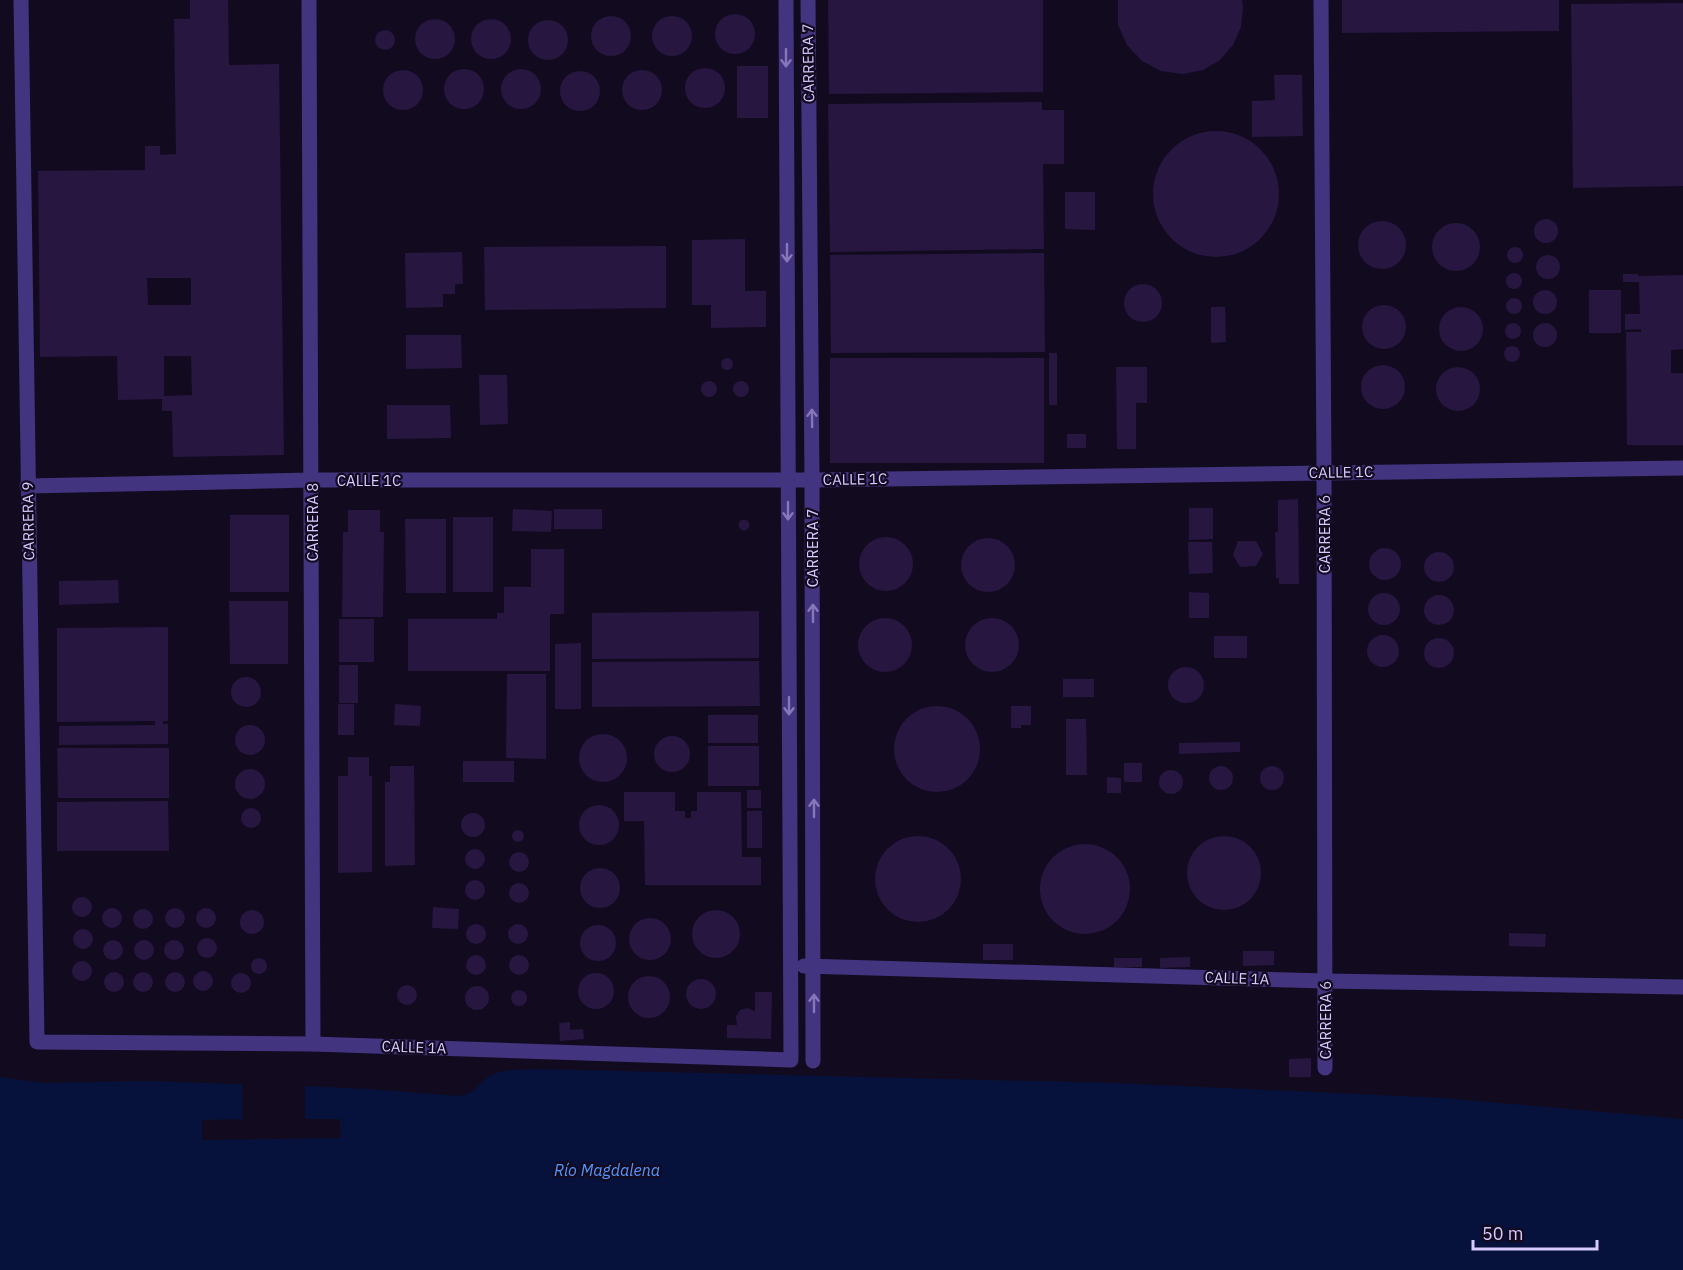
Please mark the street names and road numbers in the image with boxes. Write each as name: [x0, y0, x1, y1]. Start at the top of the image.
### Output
street label: CARRERA 7: [798, 24, 818, 102]
street label: CALLE 1C: [1309, 462, 1373, 482]
street label: CALLE 1C: [823, 469, 887, 489]
street label: CALLE 1C: [337, 471, 401, 490]
street label: CARRERA 9: [18, 482, 38, 560]
street label: CARRERA 8: [303, 483, 322, 561]
street label: CARRERA 6: [1315, 495, 1334, 573]
street label: CARRERA 7: [803, 509, 822, 587]
street label: CALLE 1A: [1204, 967, 1270, 989]
street label: CARRERA 6: [1316, 981, 1335, 1059]
street label: CALLE 1A: [381, 1036, 447, 1058]

